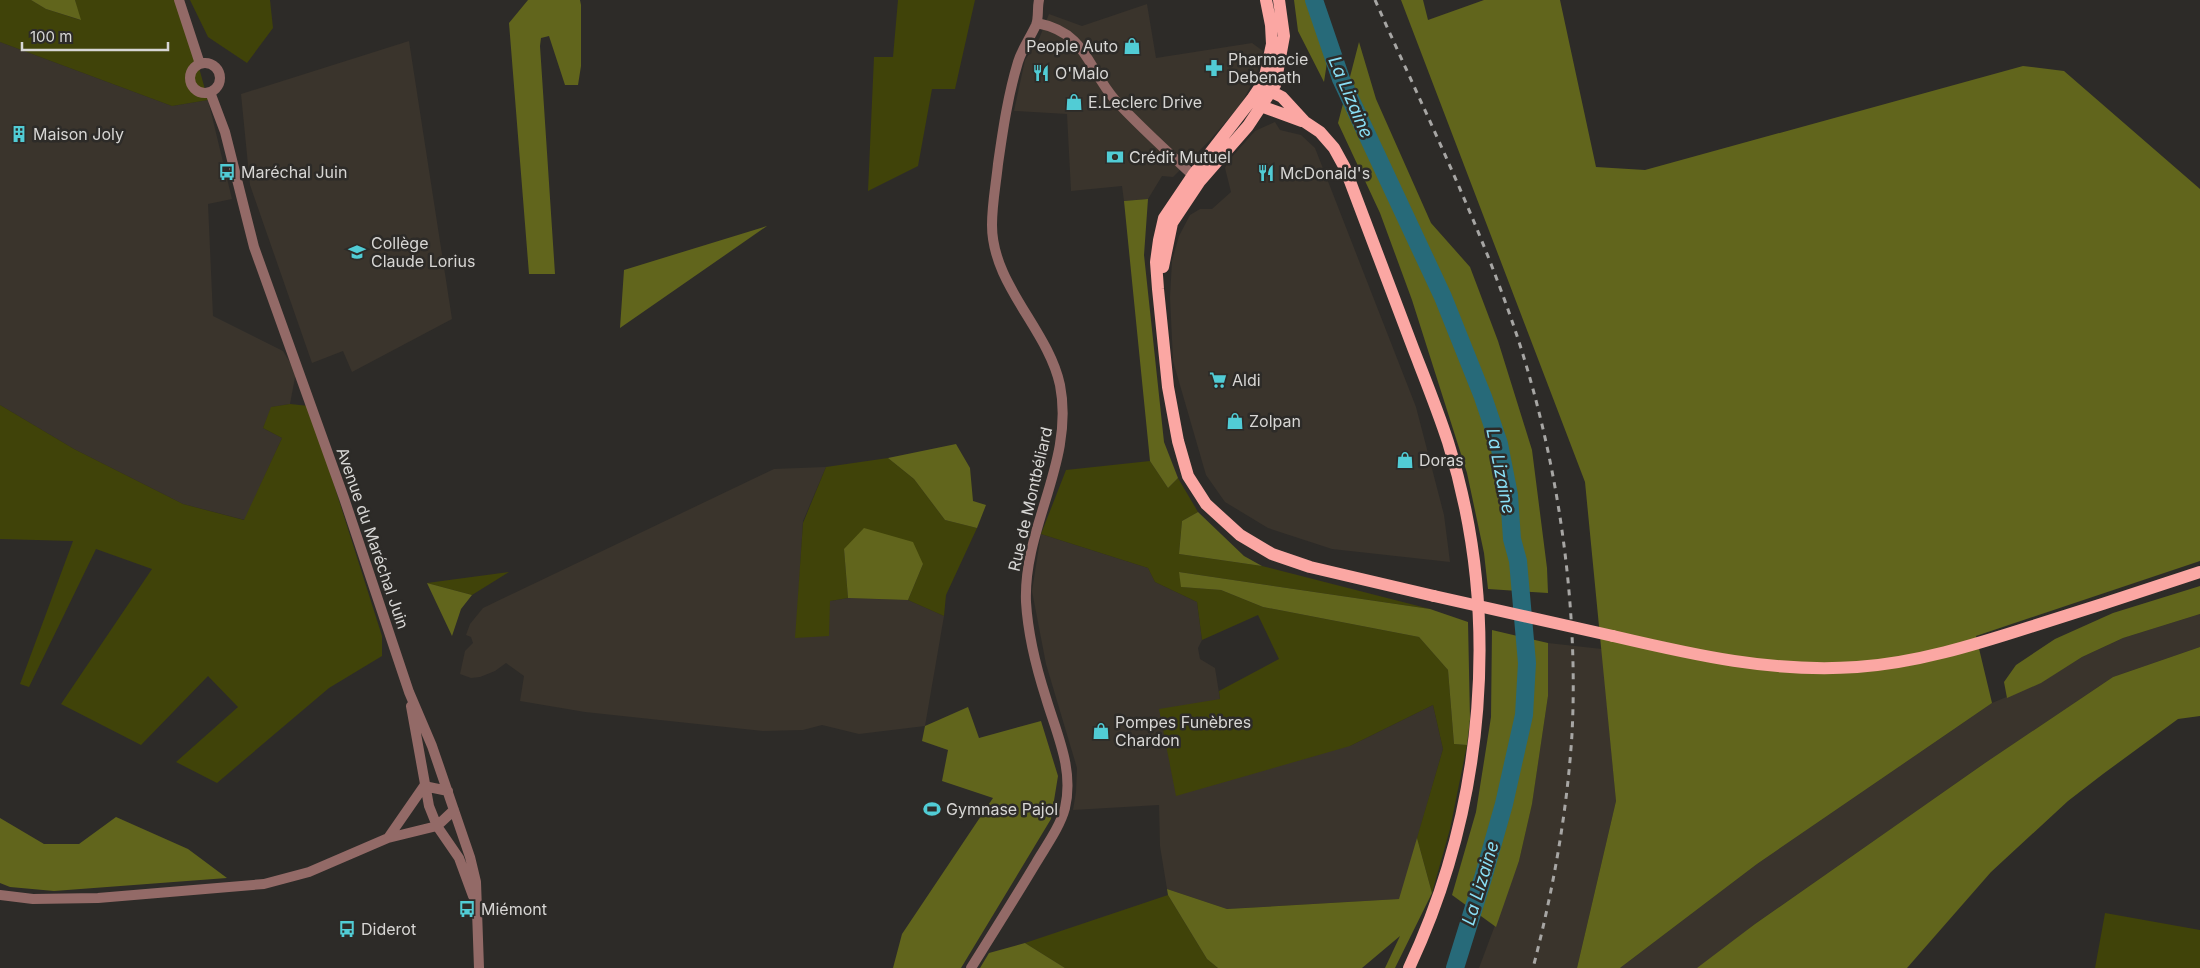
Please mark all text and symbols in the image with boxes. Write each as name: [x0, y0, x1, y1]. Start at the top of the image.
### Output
scale bar: [22, 20, 169, 52]
text: 100 m: [30, 27, 72, 46]
place label: People Auto: [1026, 36, 1118, 56]
shop icon: People Auto: [1122, 36, 1142, 56]
place label: Pharmacie Debenath: [1228, 49, 1308, 87]
water label: La Lizaine: [1324, 53, 1378, 141]
pharmacy icon: Pharmacie Debenath: [1204, 58, 1224, 78]
restaurant icon: O'Malo: [1031, 63, 1051, 83]
place label: O'Malo: [1055, 63, 1109, 83]
shop icon: E.Leclerc Drive: [1064, 92, 1084, 112]
place label: E.Leclerc Drive: [1088, 92, 1202, 112]
building icon: Maison Joly: [9, 124, 29, 144]
place label: Maison Joly: [33, 124, 124, 144]
bank icon: Crédit Mutuel: [1105, 147, 1125, 167]
place label: Crédit Mutuel: [1129, 147, 1231, 167]
bus stop icon: Maréchal Juin: [217, 162, 237, 182]
place label: Maréchal Juin: [241, 162, 347, 182]
restaurant icon: McDonald's: [1256, 163, 1276, 183]
place label: McDonald's: [1280, 163, 1370, 183]
place label: Collège Claude Lorius: [371, 233, 475, 271]
school or university icon: Collège Claude Lorius: [347, 242, 367, 262]
supermarket icon: Aldi: [1208, 370, 1228, 390]
place label: Aldi: [1232, 370, 1261, 390]
shop icon: Zolpan: [1225, 411, 1245, 431]
place label: Zolpan: [1249, 411, 1301, 431]
street label: Rue de Montbéliard: [1004, 425, 1056, 573]
water label: La Lizaine: [1482, 426, 1520, 516]
street label: Avenue du Maréchal Juin: [332, 445, 414, 631]
shop icon: Doras: [1395, 450, 1415, 470]
place label: Doras: [1419, 450, 1464, 470]
place label: Pompes Funèbres Chardon: [1115, 712, 1251, 750]
shop icon: Pompes Funèbres Chardon: [1091, 721, 1111, 741]
sports icon: Gymnase Pajol: [922, 799, 942, 819]
place label: Gymnase Pajol: [946, 799, 1058, 819]
water label: La Lizaine: [1457, 838, 1503, 928]
bus stop icon: Miémont: [457, 899, 477, 919]
place label: Miémont: [481, 899, 547, 919]
bus stop icon: Diderot: [337, 919, 357, 939]
place label: Diderot: [361, 919, 416, 939]

